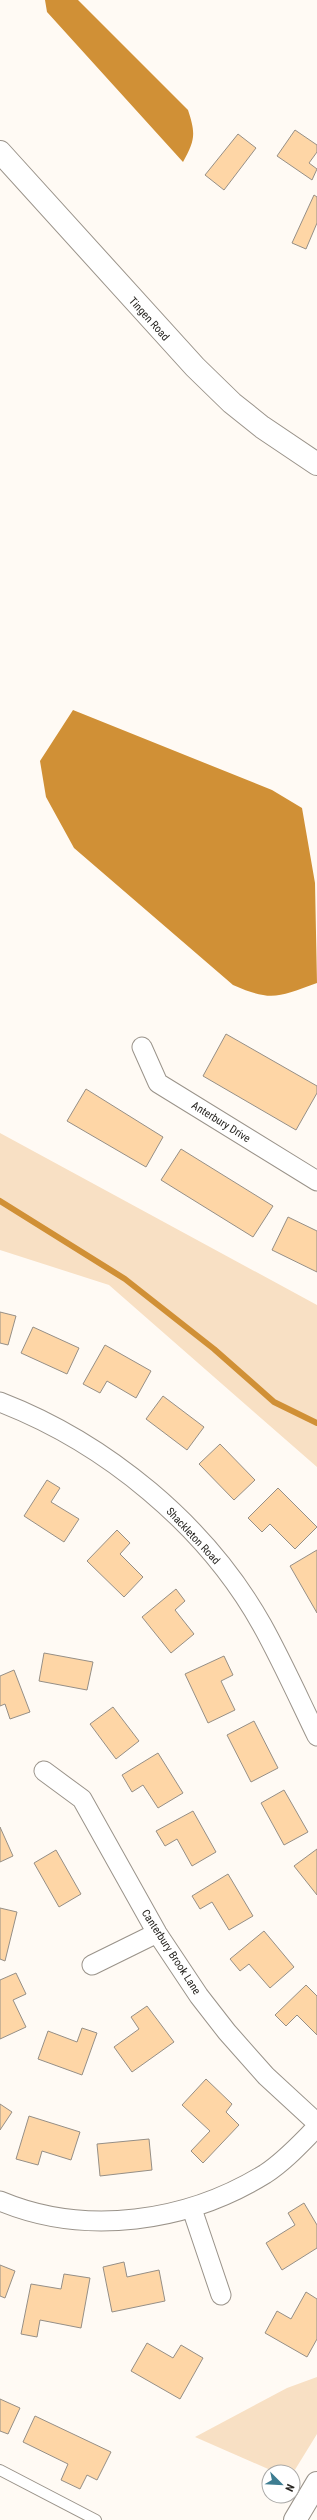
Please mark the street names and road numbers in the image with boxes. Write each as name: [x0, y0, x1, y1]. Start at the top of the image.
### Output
street label: Tingen Road: [126, 295, 172, 343]
street label: Anterbury Drive: [189, 1099, 253, 1145]
street label: Shackleton Road: [163, 1505, 223, 1567]
street label: Canterbury Brook Lane: [139, 1907, 203, 1997]

